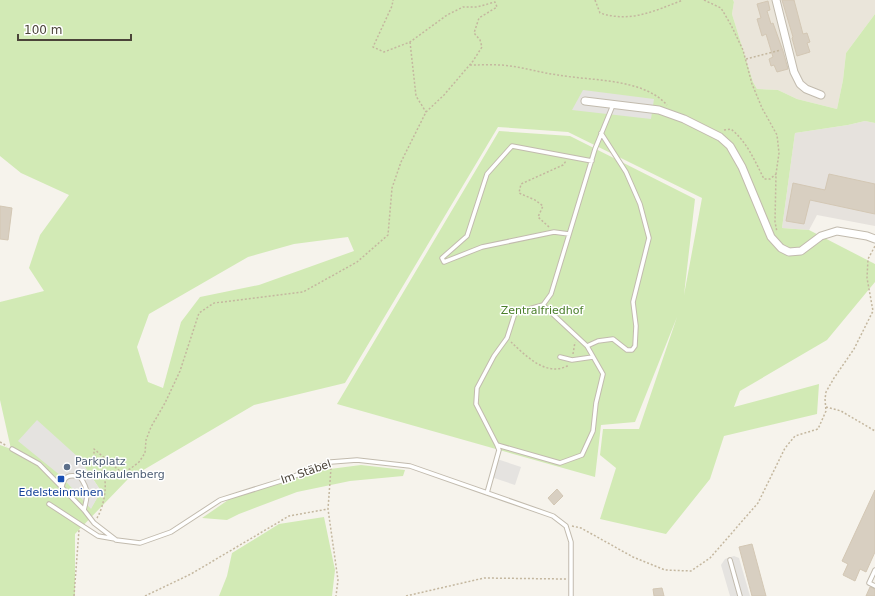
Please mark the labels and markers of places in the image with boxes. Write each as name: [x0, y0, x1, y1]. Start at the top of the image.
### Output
place label: Parkplatz Steinkaulenberg: [75, 455, 165, 481]
marker: Parkplatz Steinkaulenberg: [62, 462, 72, 472]
marker: Edelsteinminen: [56, 474, 66, 484]
place label: Edelsteinminen: [18, 486, 104, 499]

